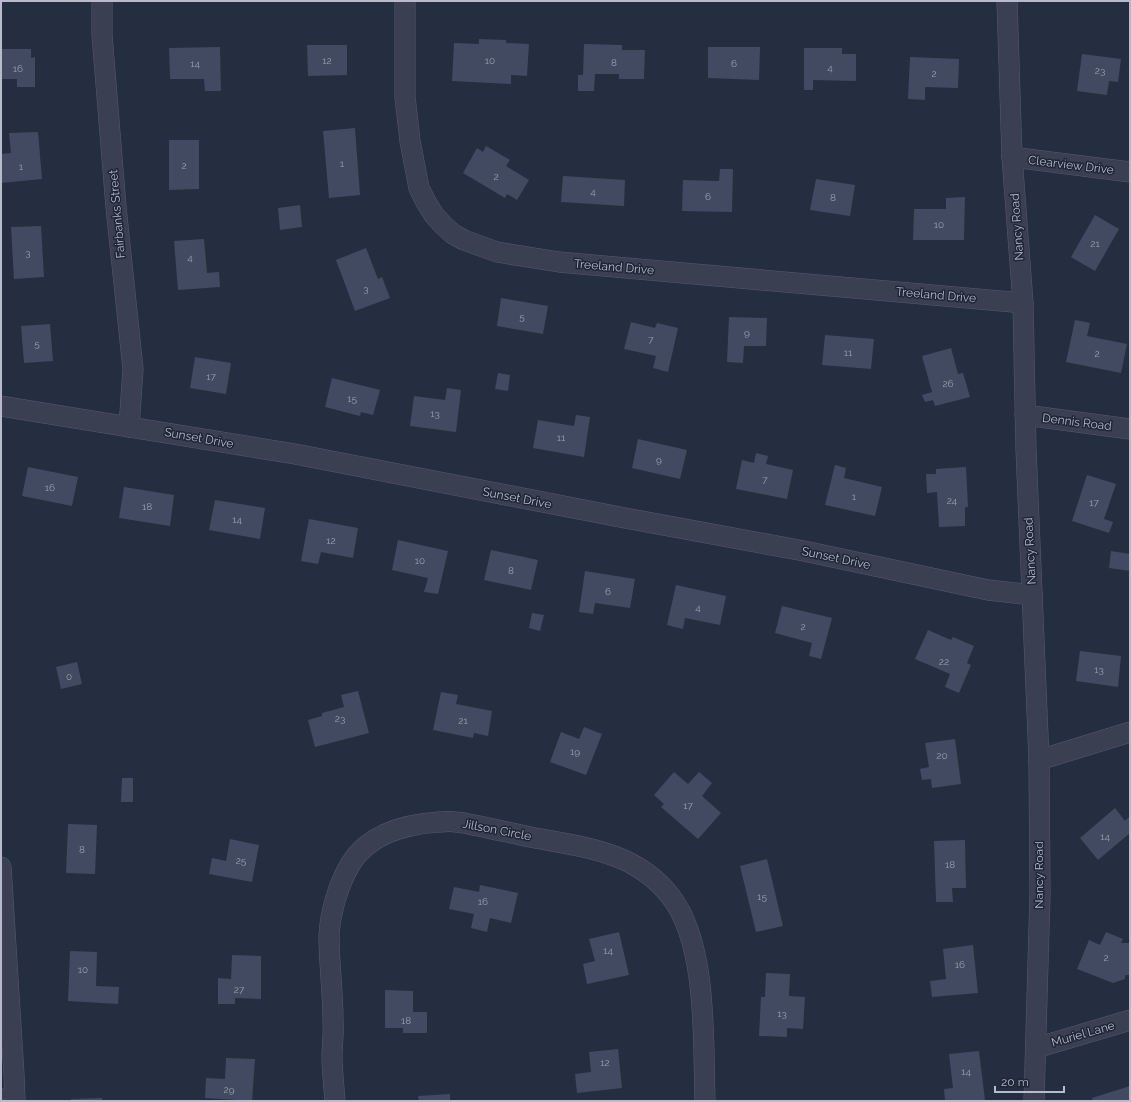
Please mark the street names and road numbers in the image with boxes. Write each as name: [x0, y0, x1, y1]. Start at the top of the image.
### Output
street label: Clearview Drive: [1027, 153, 1115, 177]
street label: Fairbanks Street: [106, 169, 128, 259]
street label: Nancy Road: [1008, 193, 1026, 261]
street label: Treeland Drive: [573, 257, 655, 277]
street label: Treeland Drive: [895, 285, 977, 305]
street label: Dennis Road: [1041, 411, 1113, 433]
street label: Sunset Drive: [163, 425, 235, 451]
street label: Sunset Drive: [481, 484, 553, 512]
street label: Nancy Road: [1021, 517, 1039, 585]
street label: Sunset Drive: [800, 544, 872, 572]
street label: Jillson Circle: [461, 816, 533, 844]
street label: Nancy Road: [1032, 841, 1046, 909]
street label: Muriel Lane: [1050, 1018, 1116, 1050]

